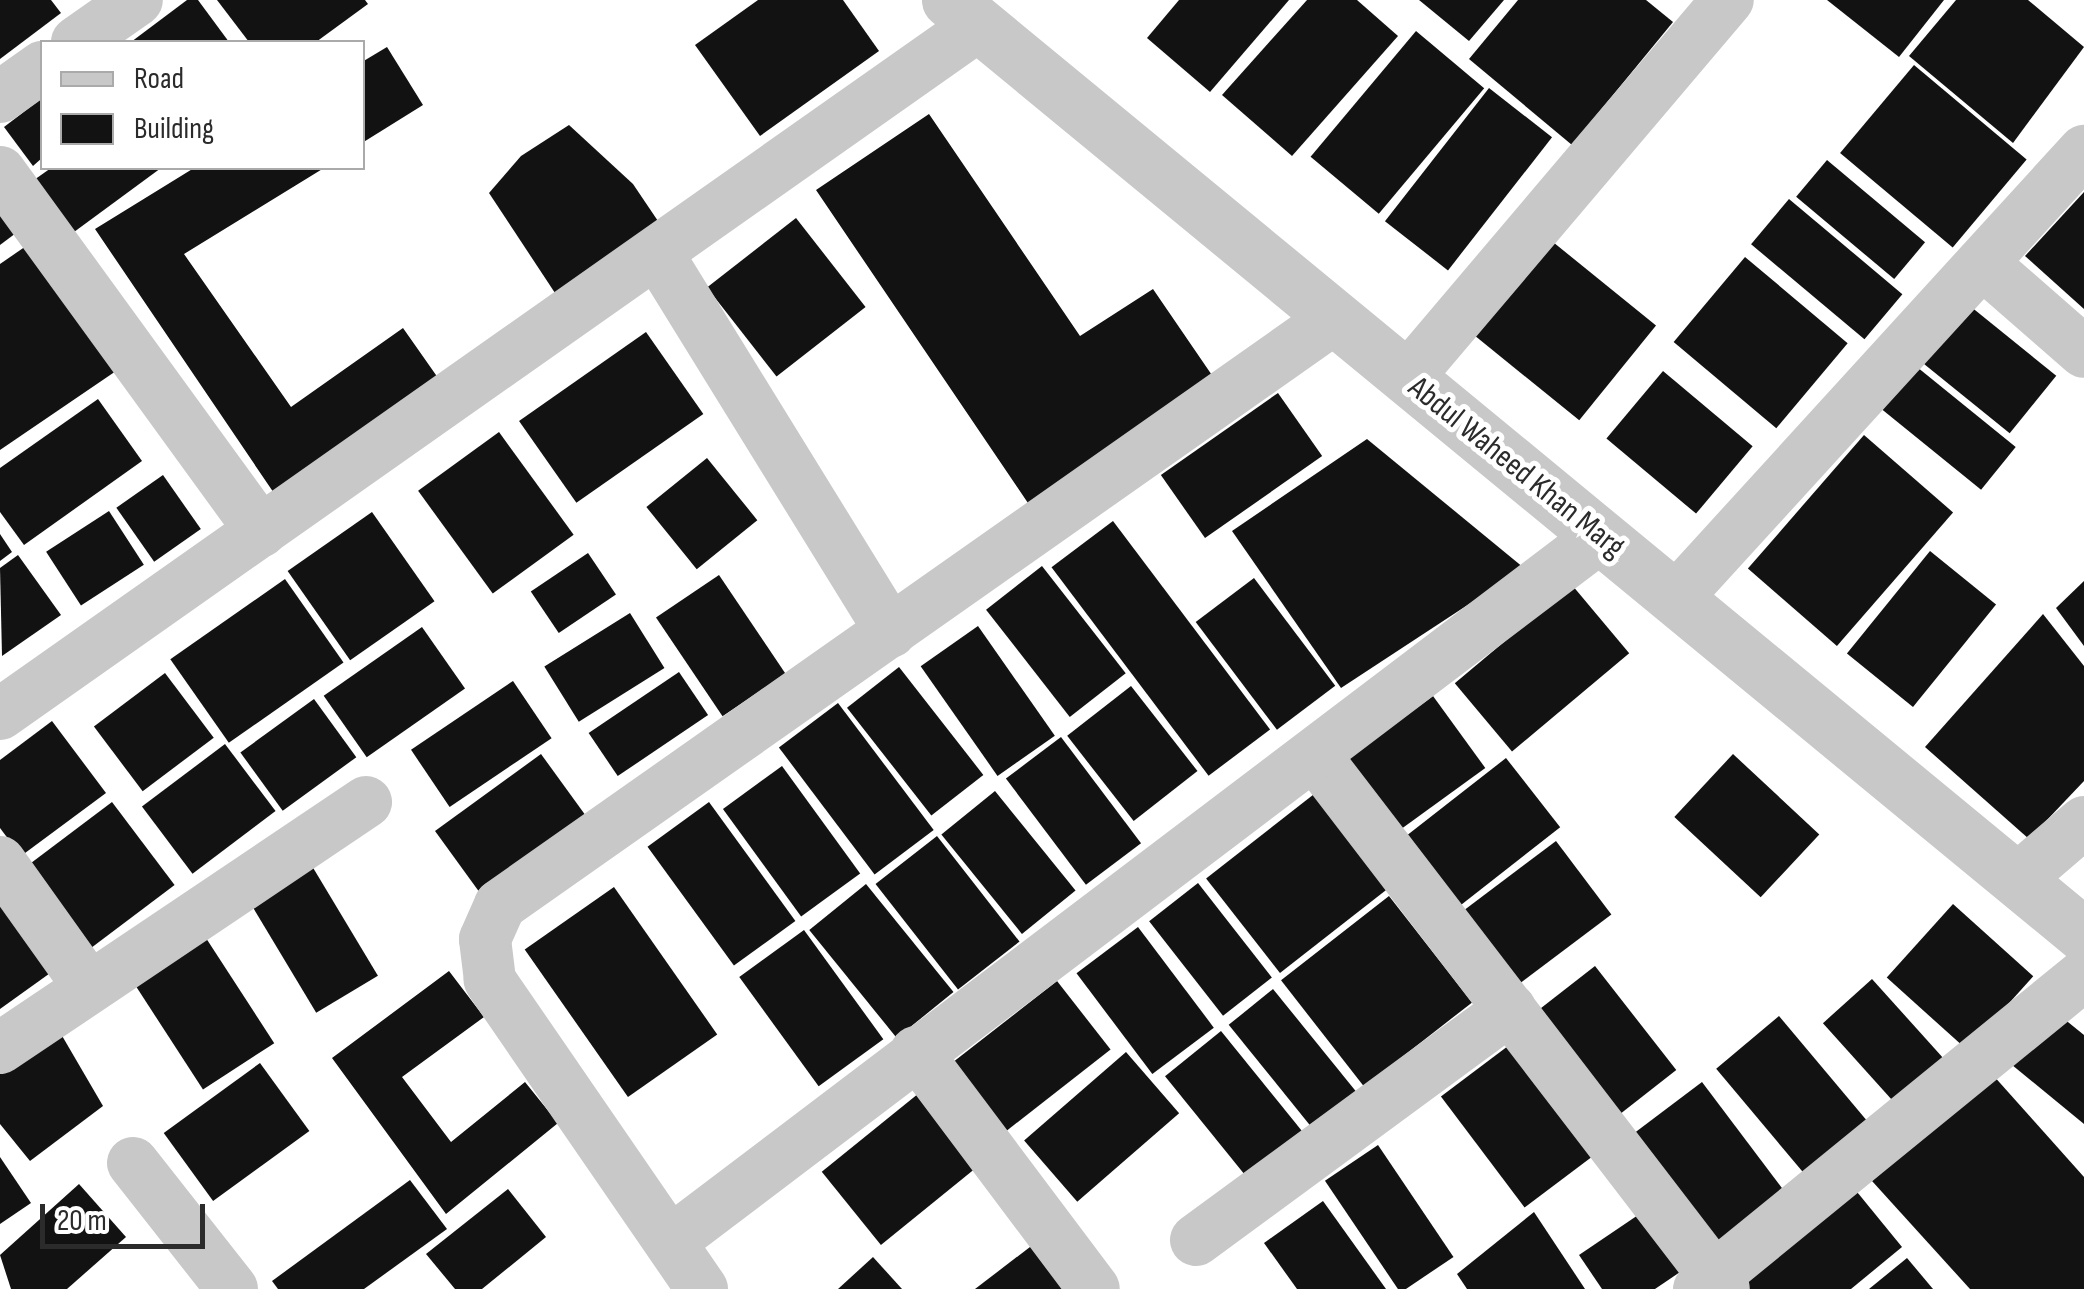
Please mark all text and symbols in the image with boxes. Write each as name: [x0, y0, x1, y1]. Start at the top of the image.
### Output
legend: [40, 40, 365, 170]
text: Road: [134, 61, 184, 97]
text: Building: [134, 111, 214, 147]
street label: Abdul Waheed Khan Marg: [1400, 369, 1632, 567]
scale bar: [45, 1184, 210, 1246]
text: 20 m: [57, 1203, 107, 1239]

